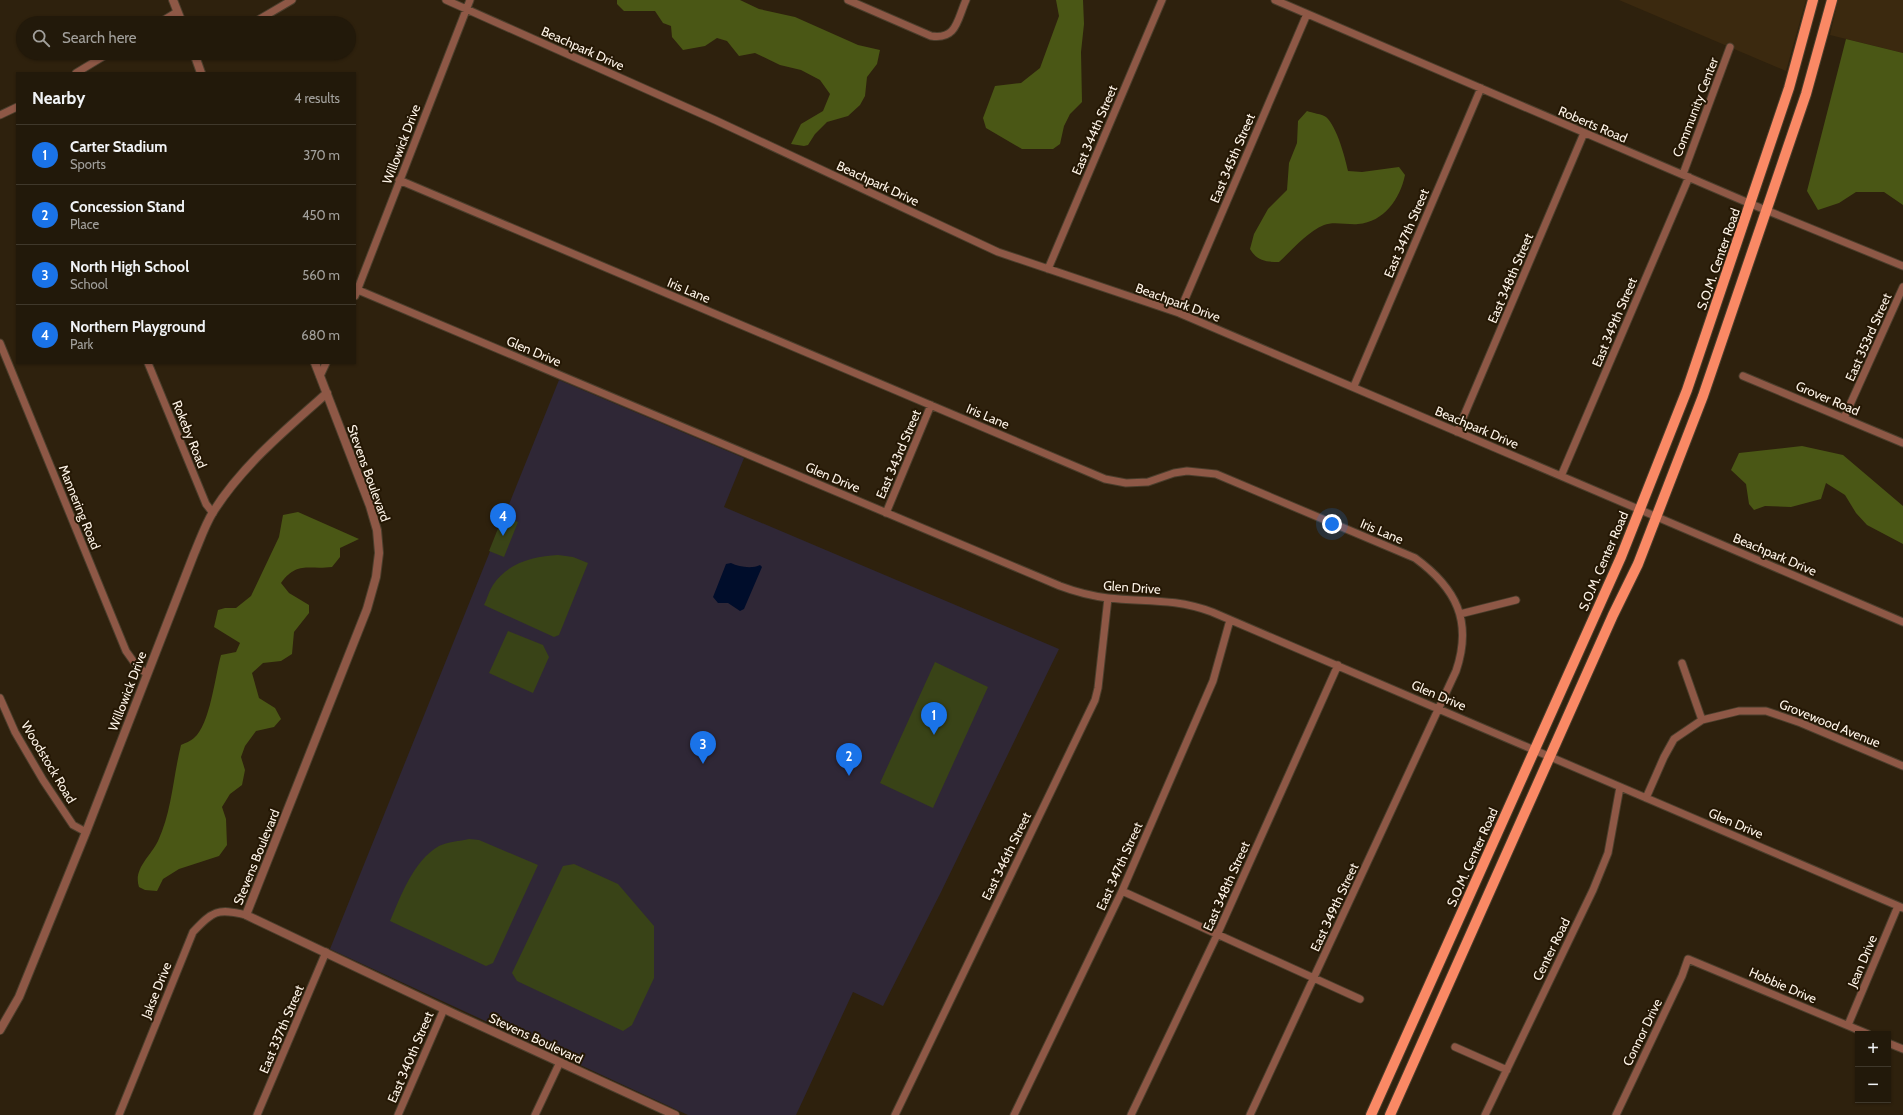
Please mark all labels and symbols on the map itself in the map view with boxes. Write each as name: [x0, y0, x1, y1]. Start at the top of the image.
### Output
street label: Beachpark Drive: [539, 23, 627, 74]
street label: Community Center: [1669, 54, 1722, 159]
street label: East 344th Street: [1068, 82, 1120, 177]
street label: Willowick Drive: [378, 102, 424, 186]
street label: Roberts Road: [1556, 102, 1630, 146]
street label: East 345th Street: [1206, 110, 1258, 205]
street label: Beachpark Drive: [834, 157, 922, 209]
street label: East 347th Street: [1380, 186, 1432, 280]
street label: S.O.M. Center Road: [1693, 206, 1743, 312]
street label: East 348th Street: [1484, 230, 1536, 325]
street label: Iris Lane: [665, 274, 713, 306]
street label: East 349th Street: [1588, 274, 1640, 369]
street label: Beachpark Drive: [1133, 279, 1223, 325]
street label: East 353rd Street: [1841, 290, 1895, 384]
street label: Glen Drive: [504, 332, 564, 370]
street label: Grover Road: [1794, 377, 1862, 419]
street label: Rokeby Road: [169, 398, 211, 470]
street label: Iris Lane: [964, 400, 1012, 432]
street label: Beachpark Drive: [1433, 402, 1521, 452]
street label: East 343rd Street: [872, 406, 924, 501]
street label: Stevens Boulevard: [344, 422, 394, 524]
street label: Glen Drive: [803, 458, 863, 496]
street label: Mannering Road: [56, 462, 104, 552]
pin: 4: [490, 503, 516, 536]
street label: S.O.M. Center Road: [1575, 509, 1631, 613]
your location: [1322, 514, 1342, 534]
street label: Iris Lane: [1358, 515, 1406, 547]
street label: Beachpark Drive: [1731, 529, 1819, 579]
street label: Glen Drive: [1103, 577, 1162, 597]
street label: Willowick Drive: [104, 649, 150, 733]
street label: Glen Drive: [1409, 676, 1469, 714]
street label: Grovewood Avenue: [1777, 695, 1883, 751]
pin: 1: [921, 702, 947, 735]
street label: Woodstock Road: [18, 718, 80, 806]
pin: 3: [690, 731, 716, 764]
pin: 2: [836, 743, 862, 776]
street label: Glen Drive: [1706, 804, 1766, 842]
street label: S.O.M. Center Road: [1443, 805, 1501, 909]
street label: Stevens Boulevard: [229, 807, 283, 907]
street label: East 346th Street: [978, 809, 1034, 903]
street label: East 347th Street: [1092, 819, 1146, 913]
street label: East 348th Street: [1199, 838, 1253, 933]
street label: East 349th Street: [1307, 860, 1362, 954]
street label: Center Road: [1529, 915, 1573, 983]
street label: Jean Drive: [1843, 932, 1880, 991]
street label: Jakse Drive: [137, 959, 175, 1021]
street label: Hobbie Drive: [1747, 964, 1820, 1007]
street label: East 337th Street: [255, 982, 307, 1076]
street label: Connor Drive: [1619, 995, 1665, 1068]
street label: East 340th Street: [384, 1008, 437, 1105]
street label: Stevens Boulevard: [486, 1009, 586, 1067]

